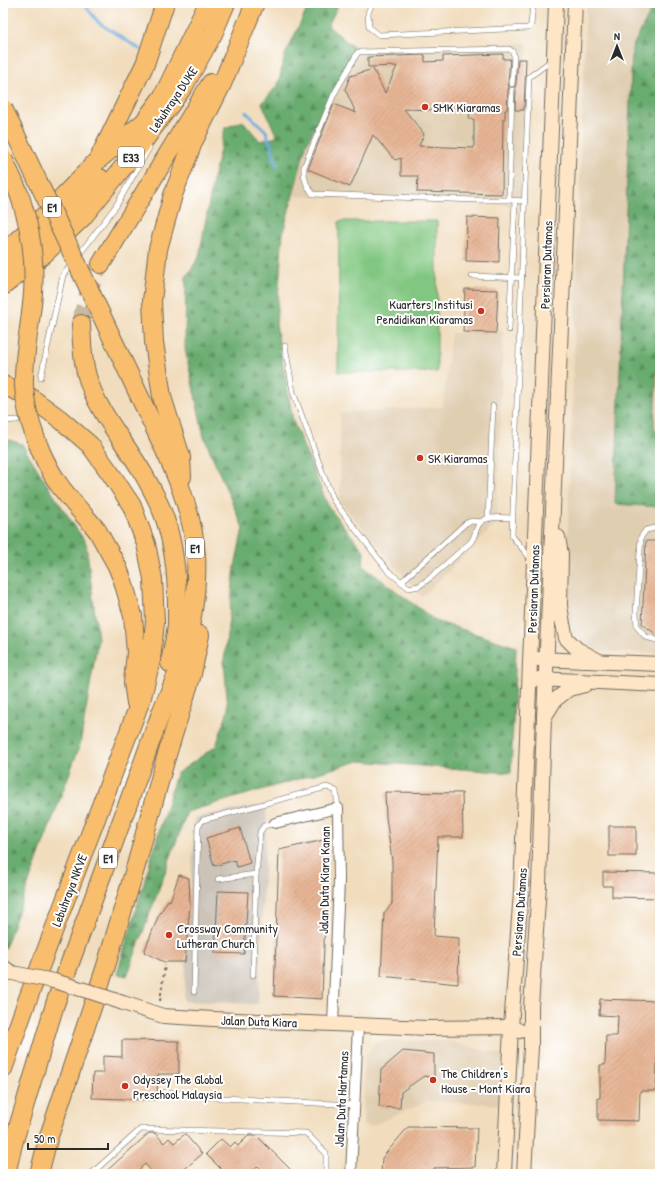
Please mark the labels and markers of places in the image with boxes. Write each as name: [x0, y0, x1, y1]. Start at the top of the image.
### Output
place label: SMK Kiaramas: [433, 98, 500, 116]
marker: SMK Kiaramas: [420, 102, 430, 112]
place label: Kuarters Institusi Pendidikan Kiaramas: [377, 295, 473, 328]
marker: Kuarters Institusi Pendidikan Kiaramas: [476, 306, 486, 316]
place label: SK Kiaramas: [428, 449, 488, 467]
marker: SK Kiaramas: [415, 453, 425, 463]
place label: Crossway Community Lutheran Church: [177, 919, 278, 952]
marker: Crossway Community Lutheran Church: [164, 930, 174, 940]
place label: The Children's House - Mont Kiara: [441, 1064, 530, 1097]
place label: Odyssey The Global Preschool Malaysia: [133, 1070, 224, 1103]
marker: The Children's House - Mont Kiara: [428, 1075, 438, 1085]
marker: Odyssey The Global Preschool Malaysia: [120, 1081, 130, 1091]

